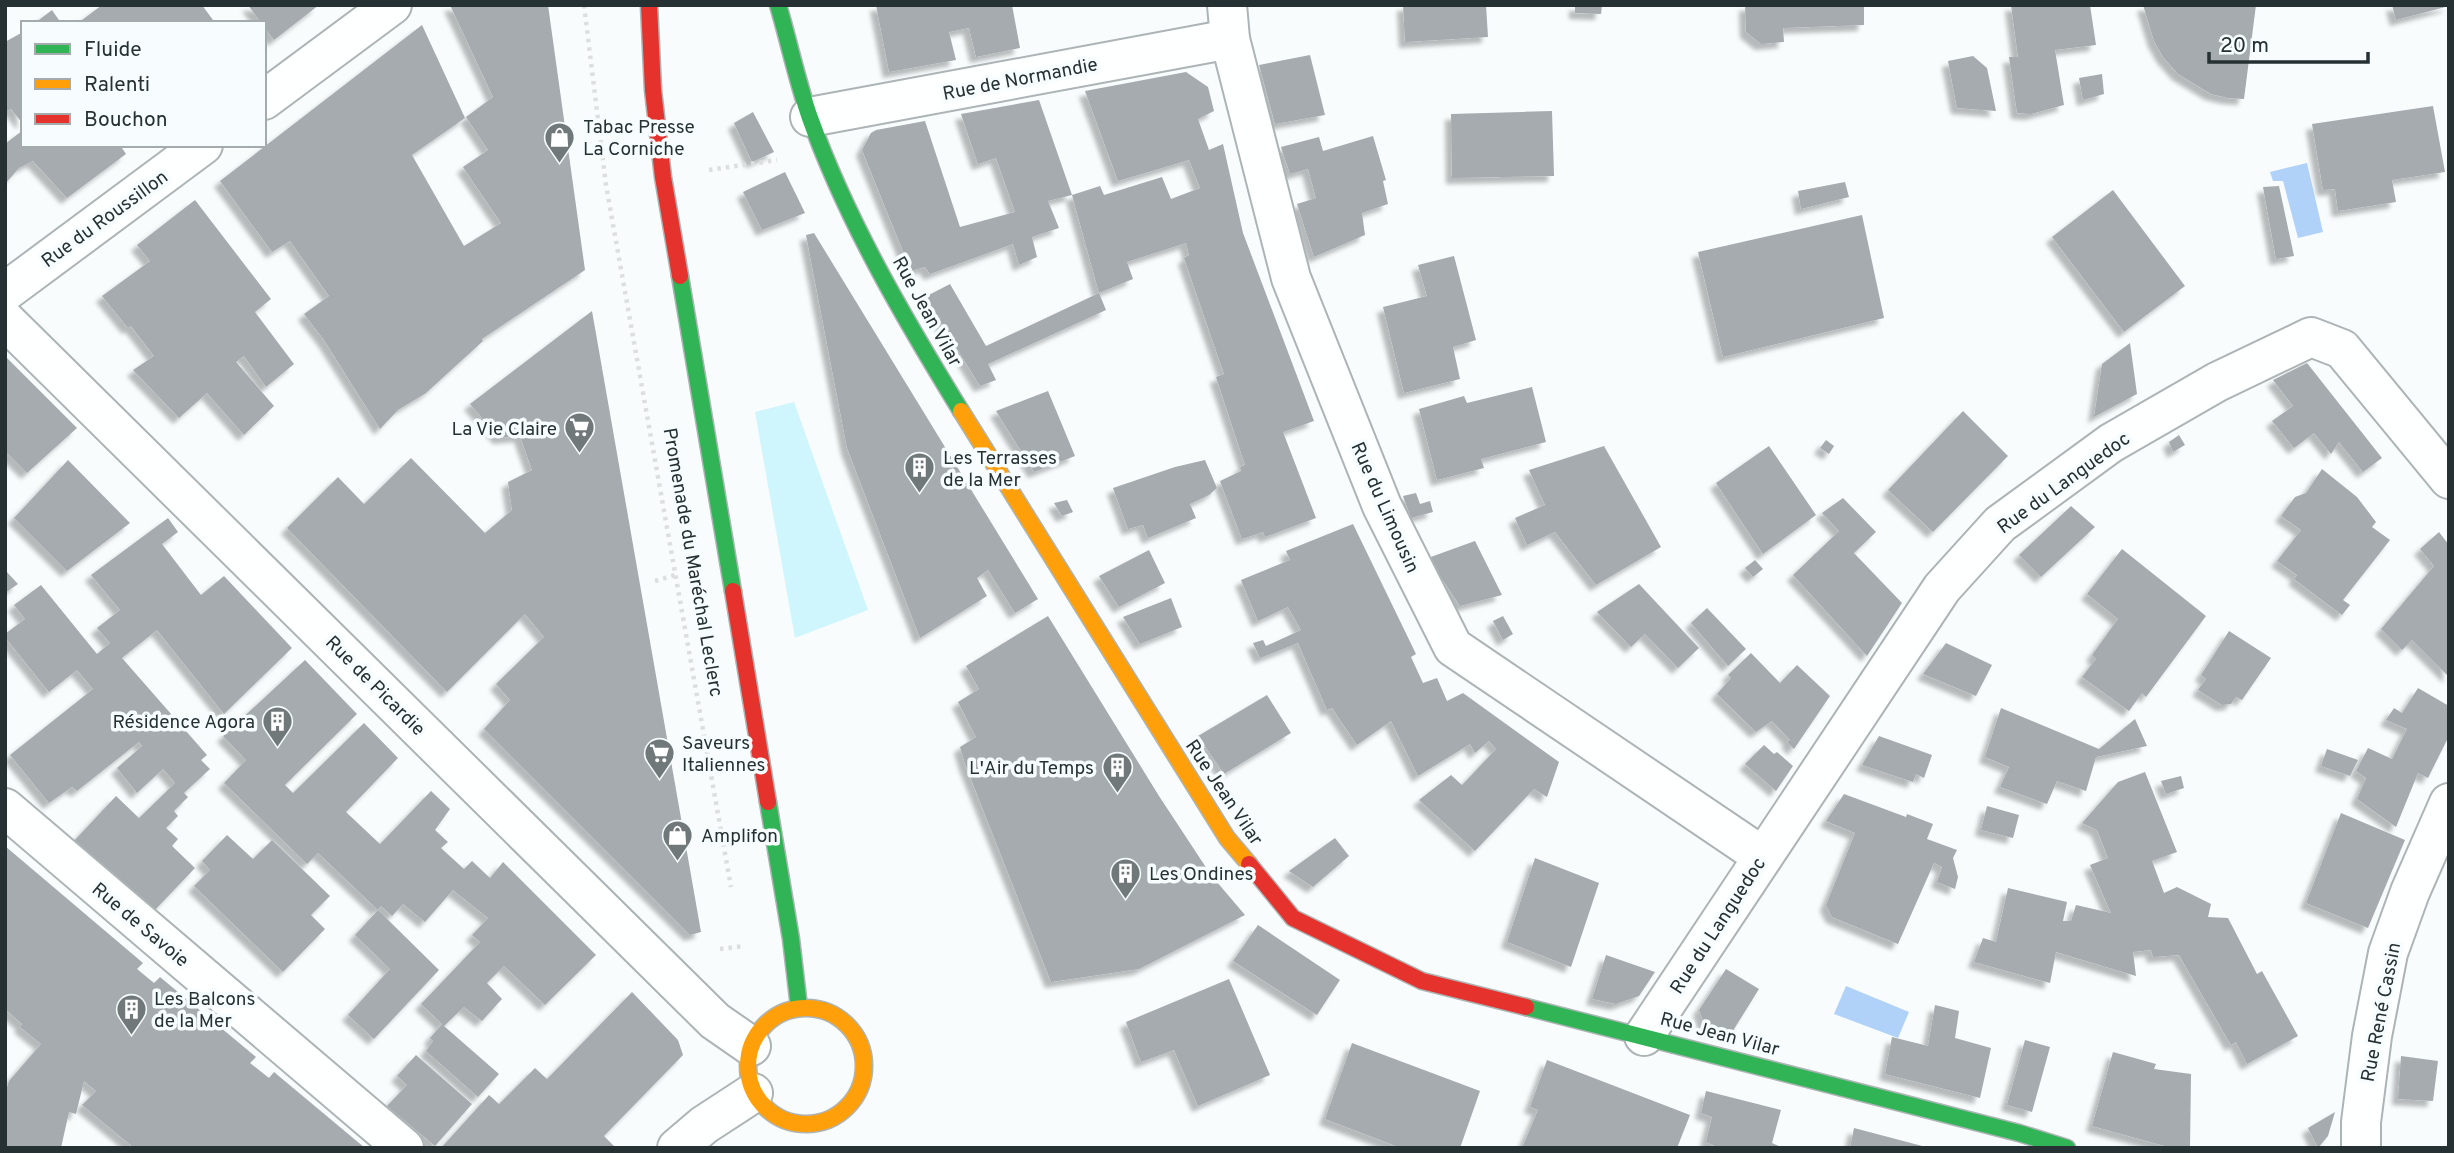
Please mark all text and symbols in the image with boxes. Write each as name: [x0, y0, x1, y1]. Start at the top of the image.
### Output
legend: [21, 21, 266, 147]
scale bar: [2209, 21, 2368, 65]
text: 20 m: [2220, 33, 2269, 60]
text: Fluide: [84, 37, 142, 64]
street label: Rue de Normandie: [941, 53, 1100, 107]
text: Ralenti: [84, 72, 150, 99]
text: Bouchon: [84, 107, 167, 134]
place label: Tabac Presse La Corniche: [583, 116, 695, 162]
shop icon: Tabac Presse La Corniche: [543, 120, 577, 164]
street label: Rue du Roussillon: [37, 166, 173, 274]
street label: Rue Jean Vilar: [886, 253, 967, 372]
supermarket icon: La Vie Claire: [563, 411, 597, 455]
place label: La Vie Claire: [452, 418, 557, 442]
street label: Promenade du Maréchal Leclerc: [657, 426, 728, 699]
street label: Rue du Languedoc: [1993, 427, 2135, 540]
street label: Rue du Limousin: [1345, 439, 1424, 577]
place label: Les Terrasses de la Mer: [943, 447, 1057, 493]
building icon: Les Terrasses de la Mer: [903, 451, 937, 495]
street label: Rue de Picardie: [319, 631, 430, 742]
building icon: Résidence Agora: [261, 704, 295, 748]
place label: Résidence Agora: [112, 711, 255, 735]
place label: Saveurs Italiennes: [682, 732, 765, 778]
supermarket icon: Saveurs Italiennes: [642, 736, 676, 780]
street label: Rue Jean Vilar: [1179, 736, 1268, 851]
building icon: L'Air du Temps: [1100, 750, 1134, 794]
place label: L'Air du Temps: [969, 757, 1094, 781]
shop icon: Amplifon: [661, 818, 695, 862]
place label: Amplifon: [701, 825, 778, 849]
street label: Rue du Languedoc: [1666, 853, 1772, 999]
building icon: Les Ondines: [1109, 856, 1143, 900]
place label: Les Ondines: [1149, 863, 1253, 887]
street label: Rue de Savoie: [86, 878, 193, 973]
street label: Rue René Cassin: [2357, 941, 2407, 1084]
place label: Les Balcons de la Mer: [154, 988, 255, 1034]
building icon: Les Balcons de la Mer: [114, 992, 148, 1036]
street label: Rue Jean Vilar: [1657, 1007, 1782, 1063]

